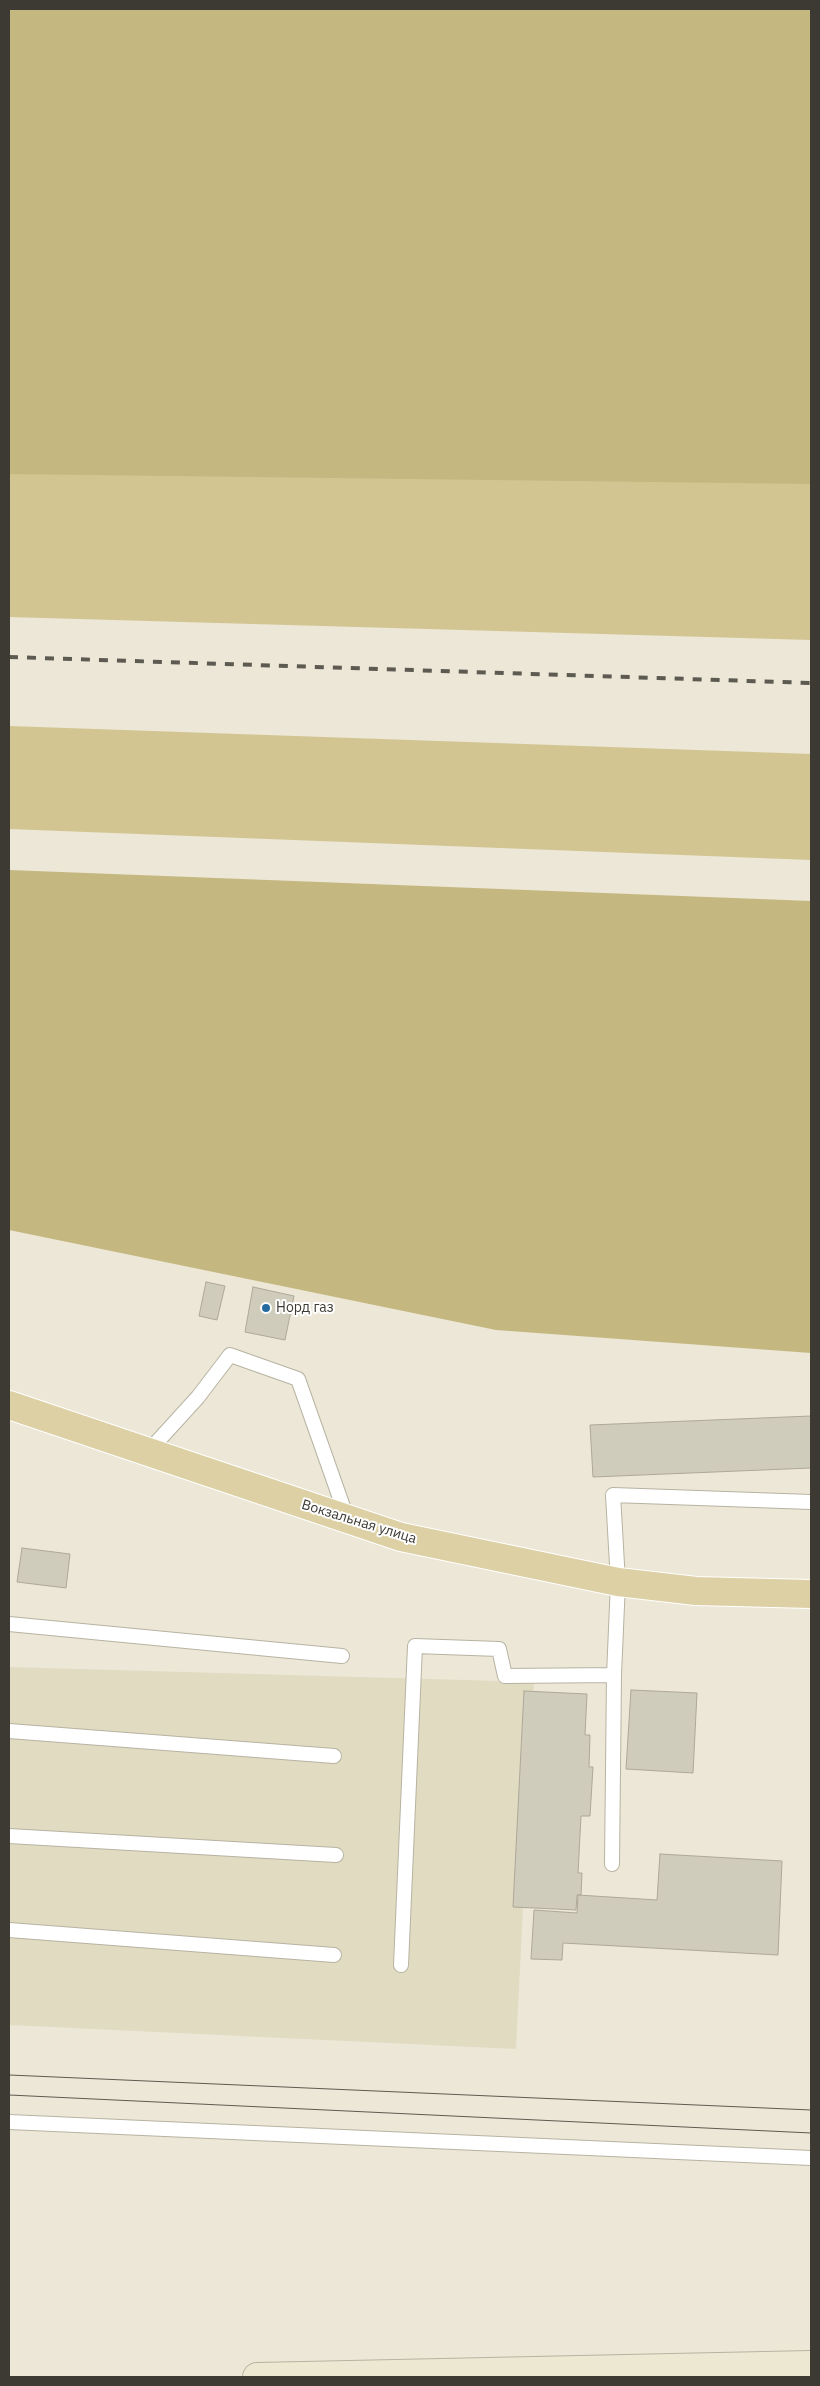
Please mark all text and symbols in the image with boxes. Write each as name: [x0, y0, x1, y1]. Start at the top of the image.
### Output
place label: Норд газ: [276, 1300, 334, 1316]
marker: Норд газ: [260, 1302, 272, 1314]
street label: Вокзальная улица: [299, 1496, 419, 1548]

